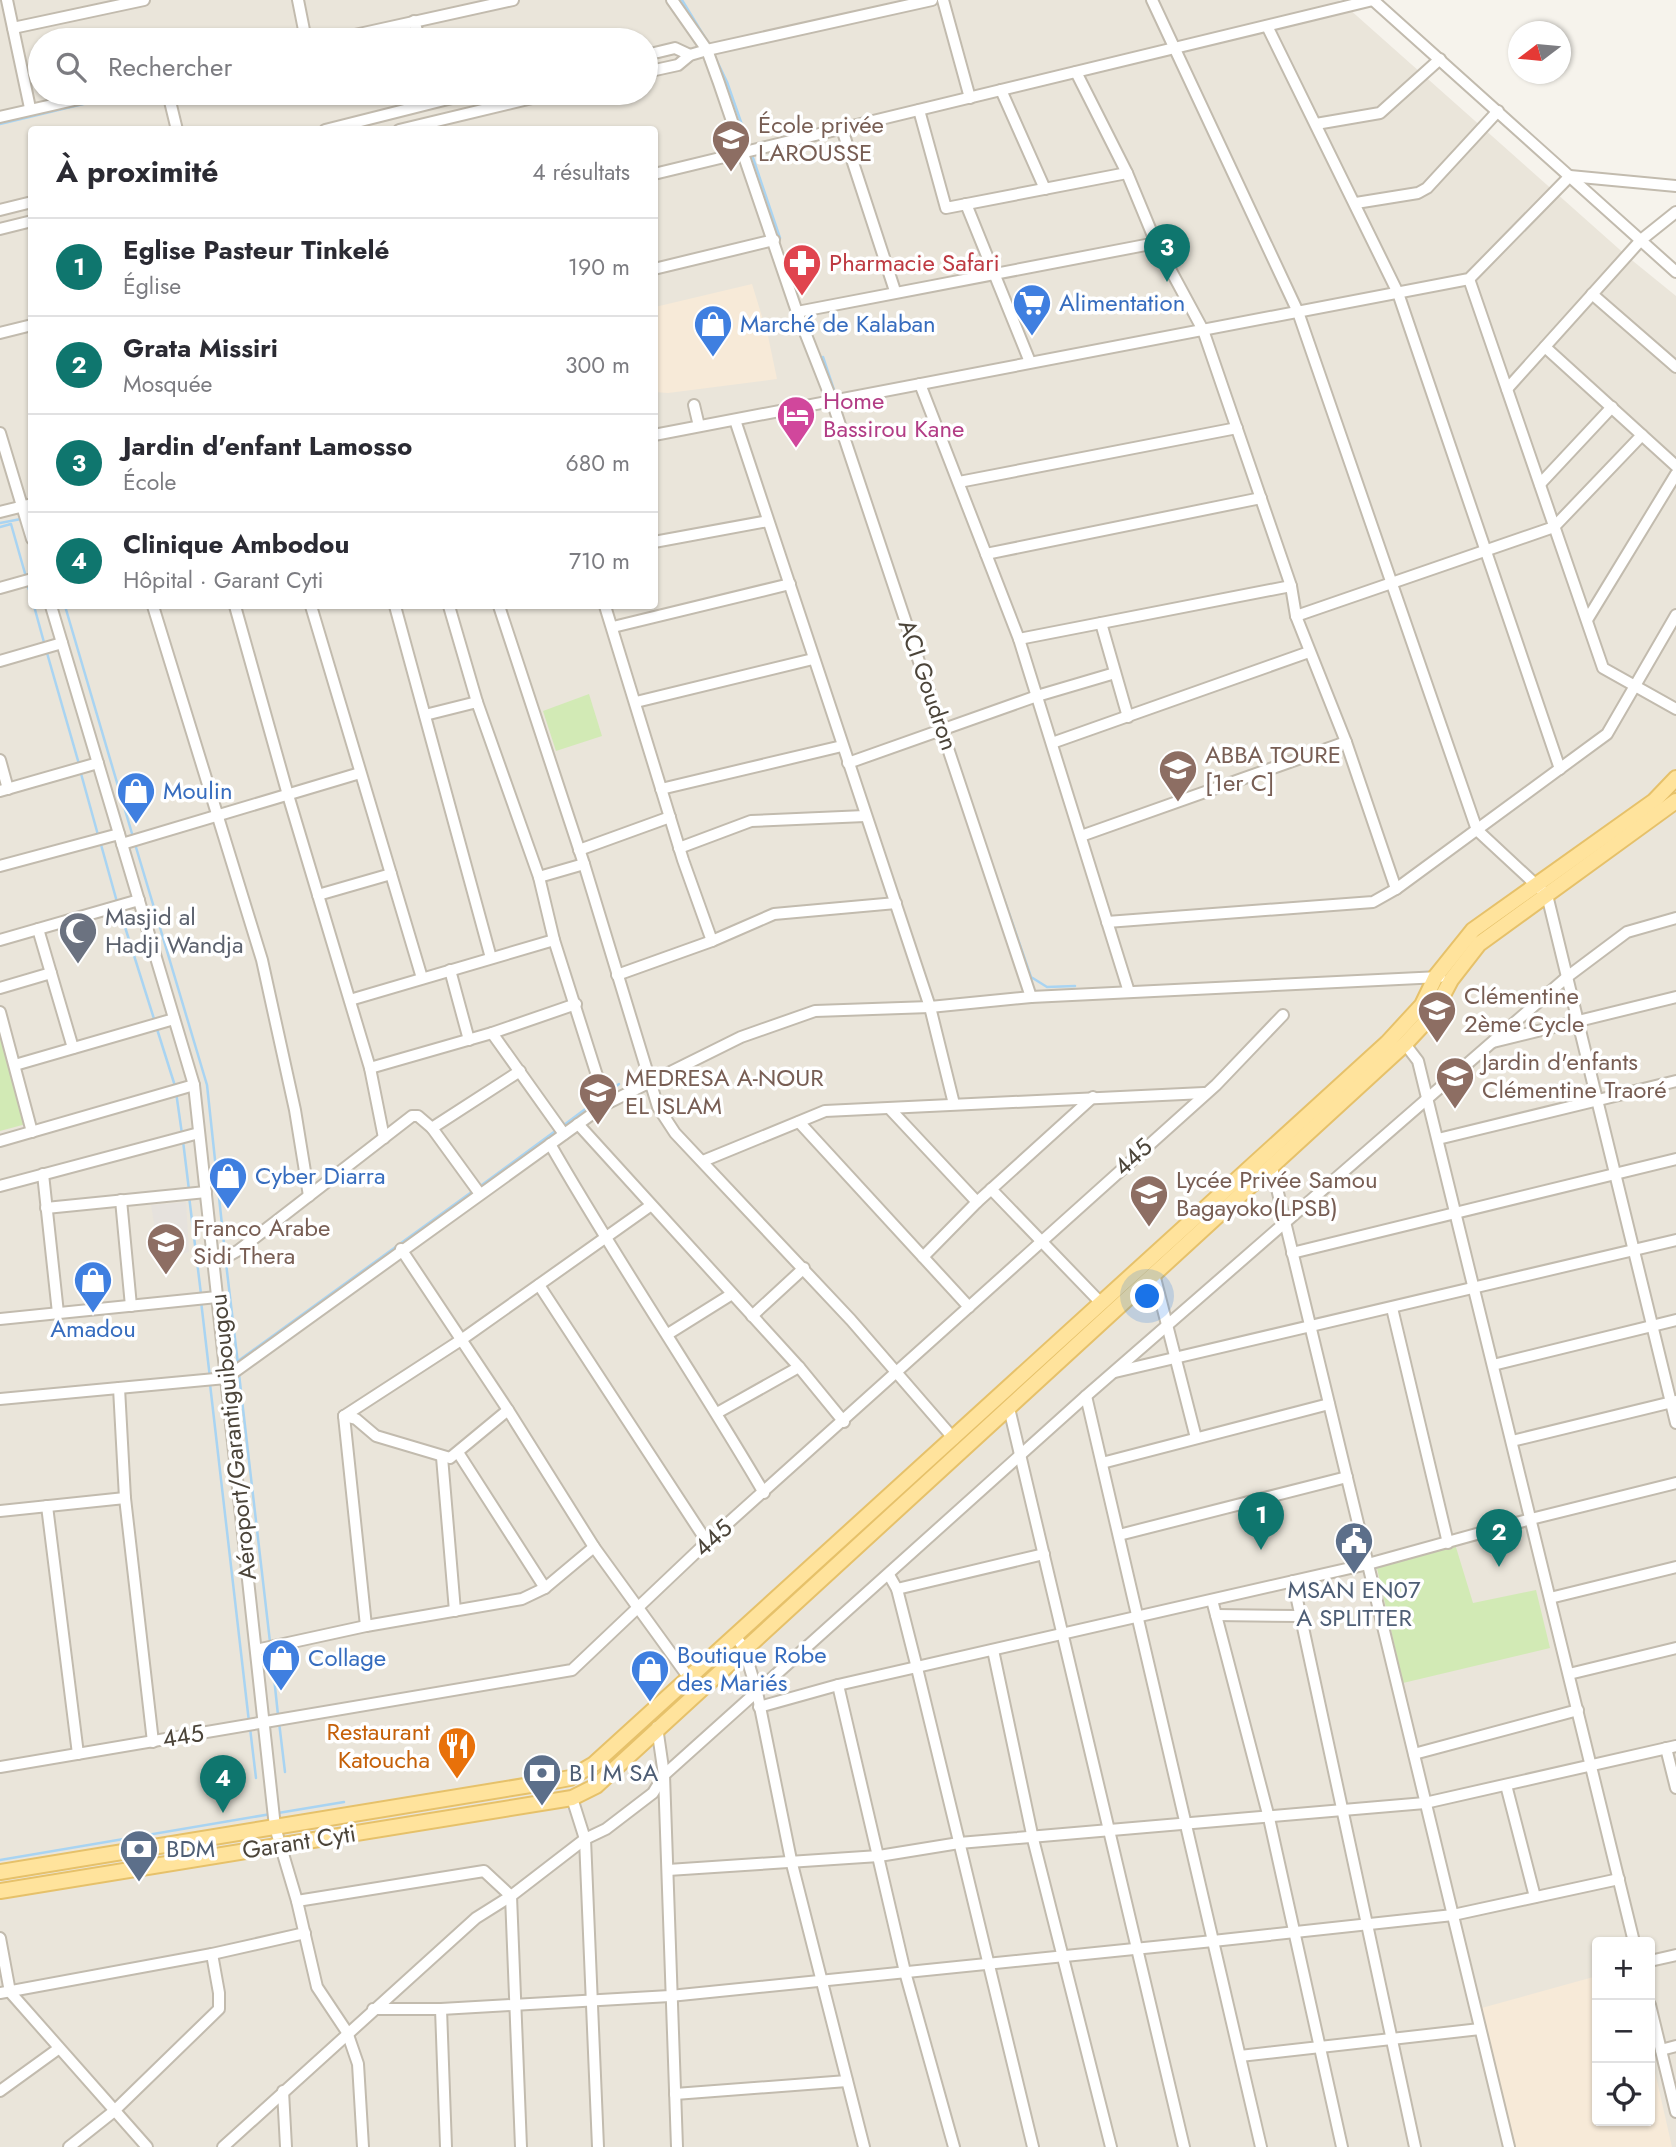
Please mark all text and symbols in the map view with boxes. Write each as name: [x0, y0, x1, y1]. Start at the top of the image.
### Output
north arrow: [1508, 21, 1571, 84]
search box: [28, 28, 658, 105]
icon: search: [52, 48, 90, 86]
text: Rechercher: [108, 48, 232, 86]
place label: École privée LAROUSSE: [758, 107, 884, 170]
school or university icon: École privée LAROUSSE: [710, 118, 752, 173]
text: À proximité: [56, 150, 219, 193]
text: 4 résultats: [532, 155, 630, 189]
pin: 3: [1144, 224, 1190, 282]
text: Eglise Pasteur Tinkelé: [123, 231, 389, 269]
pharmacy icon: Pharmacie Safari: [781, 242, 823, 297]
place label: Pharmacie Safari: [829, 245, 1000, 280]
text: 1: [73, 250, 85, 284]
text: 190 m: [568, 250, 630, 284]
text: Église: [123, 269, 181, 303]
supermarket icon: Alimentation: [1011, 282, 1053, 337]
place label: Alimentation: [1059, 285, 1185, 320]
shop icon: Marché de Kalaban: [692, 303, 734, 358]
place label: Marché de Kalaban: [740, 306, 936, 341]
text: Grata Missiri: [123, 329, 278, 367]
text: 2: [71, 348, 87, 382]
text: 300 m: [565, 348, 630, 382]
text: Mosquée: [123, 367, 212, 401]
place label: Home Bassirou Kane: [823, 383, 964, 446]
hotel icon: Home Bassirou Kane: [775, 394, 817, 449]
text: Jardin d'enfant Lamosso: [123, 427, 412, 465]
text: 3: [72, 446, 86, 480]
text: 680 m: [566, 446, 630, 480]
text: École: [123, 465, 176, 499]
text: Clinique Ambodou: [123, 525, 349, 563]
text: 4: [71, 544, 87, 578]
text: 710 m: [569, 544, 630, 578]
text: Hôpital · Garant Cyti: [123, 563, 323, 597]
street label: ACI Goudron: [890, 615, 967, 755]
place label: ABBA TOURE [1er C]: [1205, 737, 1341, 800]
school or university icon: ABBA TOURE [1er C]: [1157, 748, 1199, 803]
shop icon: Moulin: [115, 770, 157, 825]
place label: Moulin: [163, 773, 233, 808]
place label: Masjid al Hadji Wandja: [105, 899, 244, 962]
mosque icon: Masjid al Hadji Wandja: [57, 910, 99, 965]
place label: Clémentine 2ème Cycle: [1464, 978, 1584, 1041]
school or university icon: Clémentine 2ème Cycle: [1416, 989, 1458, 1044]
place label: Jardin d'enfants Clémentine Traoré: [1479, 1044, 1667, 1107]
school or university icon: Jardin d'enfants Clémentine Traoré: [1434, 1055, 1476, 1110]
place label: MEDRESA A-NOUR EL ISLAM: [625, 1060, 824, 1123]
school or university icon: MEDRESA A-NOUR EL ISLAM: [577, 1071, 619, 1126]
street label: 445: [1106, 1130, 1160, 1184]
shop icon: Cyber Diarra: [207, 1155, 249, 1210]
place label: Cyber Diarra: [255, 1158, 386, 1193]
place label: Lycée Privée Samou Bagayoko(LPSB): [1176, 1162, 1378, 1225]
school or university icon: Lycée Privée Samou Bagayoko(LPSB): [1128, 1173, 1170, 1228]
place label: Franco Arabe Sidi Thera: [193, 1210, 330, 1273]
school or university icon: Franco Arabe Sidi Thera: [145, 1221, 187, 1276]
shop icon: Amadou: [72, 1259, 114, 1314]
your location: [1130, 1279, 1164, 1313]
street label: Aéroport/Garantiguibougou: [200, 1292, 265, 1582]
place label: Amadou: [50, 1311, 136, 1346]
pin: 1: [1238, 1492, 1284, 1550]
pin: 2: [1476, 1509, 1522, 1567]
street label: 445: [686, 1511, 740, 1565]
public building icon: MSAN EN07 A SPLITTER: [1333, 1520, 1375, 1575]
place label: MSAN EN07 A SPLITTER: [1287, 1572, 1421, 1635]
shop icon: Collage: [260, 1637, 302, 1692]
place label: Boutique Robe des Mariés: [677, 1637, 827, 1700]
place label: Collage: [308, 1640, 386, 1675]
shop icon: Boutique Robe des Mariés: [629, 1648, 671, 1703]
place label: Restaurant Katoucha: [326, 1714, 430, 1777]
street label: 445: [160, 1715, 206, 1756]
restaurant icon: Restaurant Katoucha: [436, 1725, 478, 1780]
bank icon: B I M SA: [521, 1752, 563, 1807]
pin: 4: [200, 1755, 246, 1813]
place label: B I M SA: [569, 1755, 658, 1790]
street label: Garant Cyti: [240, 1815, 358, 1868]
bank icon: BDM: [118, 1828, 160, 1883]
place label: BDM: [166, 1831, 215, 1866]
map controls: [1592, 1937, 1655, 2126]
button: +: [1592, 1937, 1655, 2000]
button: −: [1592, 2000, 1655, 2063]
button: locate: [1592, 2063, 1655, 2126]

